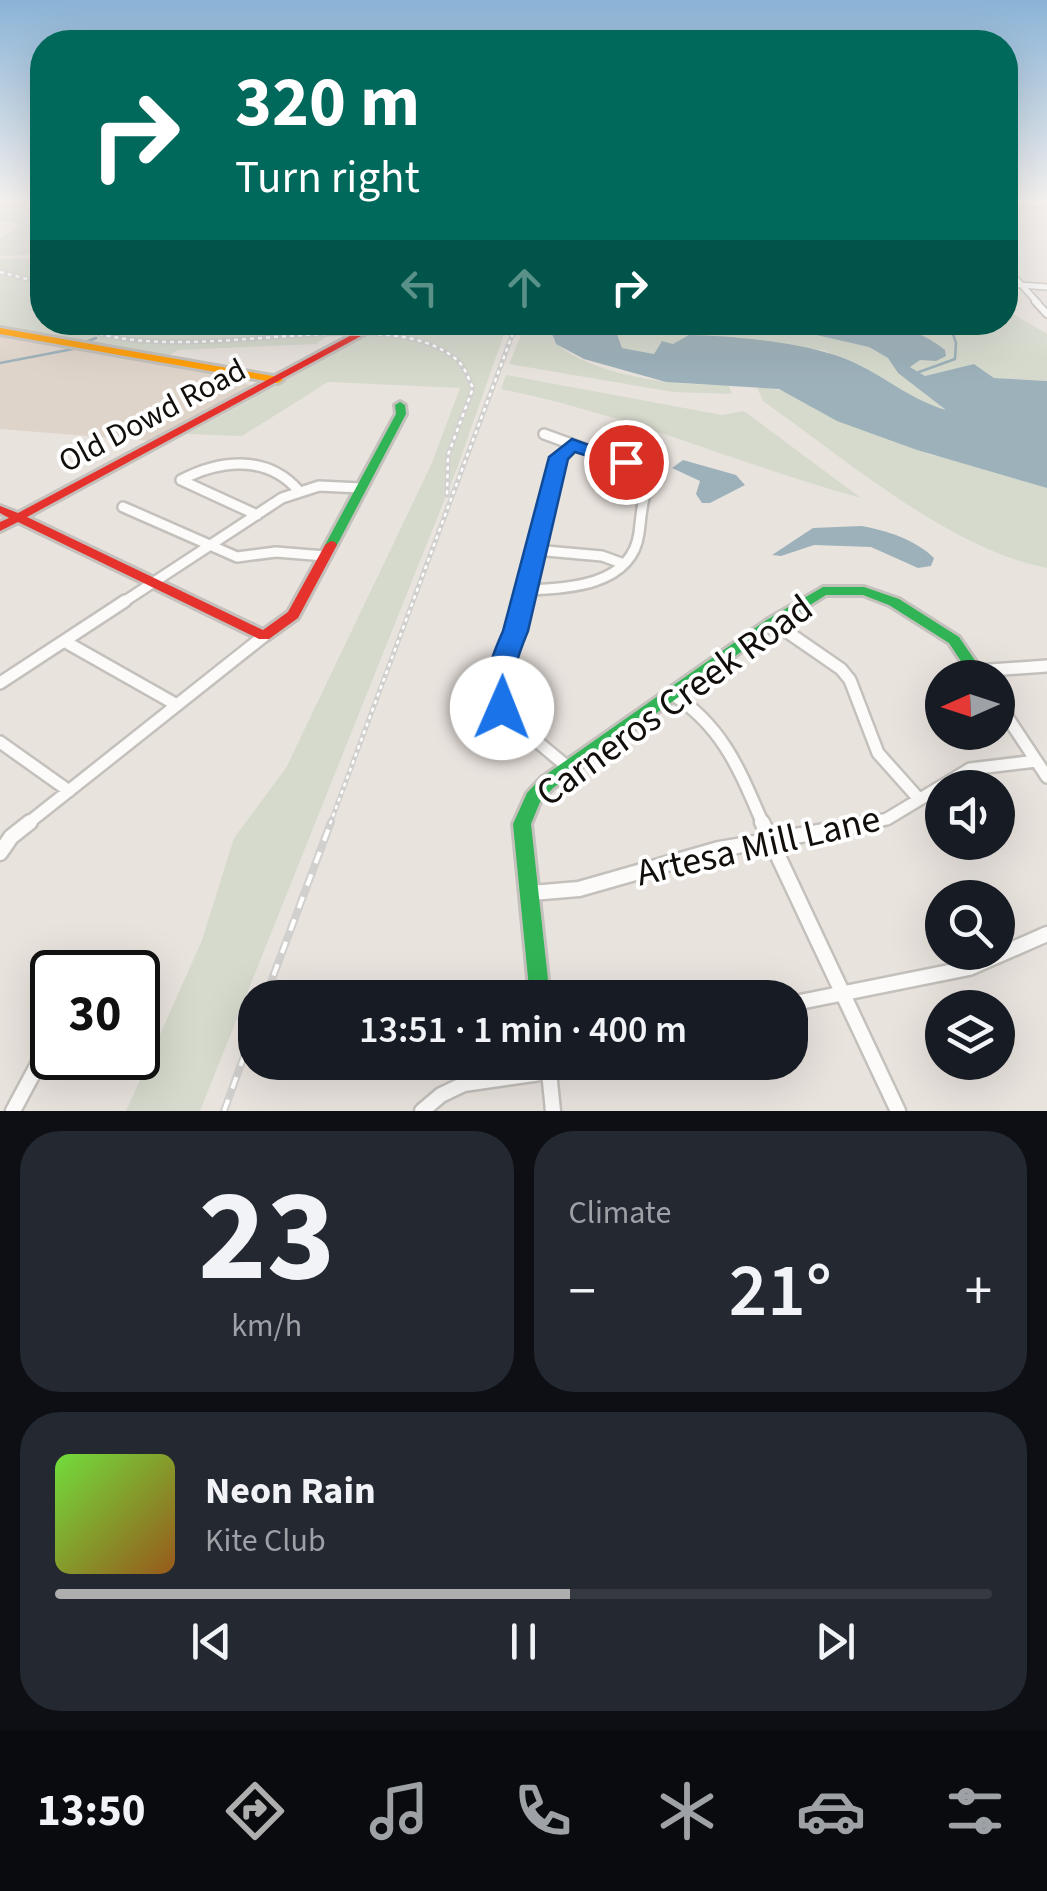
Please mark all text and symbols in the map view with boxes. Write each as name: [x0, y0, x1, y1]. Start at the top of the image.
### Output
text: 320 m: [235, 53, 420, 153]
icon: right: [70, 70, 200, 200]
text: Turn right: [235, 146, 420, 210]
icon: left: [392, 260, 447, 315]
icon: ahead: [497, 260, 552, 315]
icon: right: [602, 260, 657, 315]
street label: Old Dowd Road: [51, 347, 254, 485]
pin: [584, 420, 669, 505]
icon: arrive: [599, 435, 654, 490]
street label: Carneros Creek Road: [525, 582, 824, 820]
position arrow: [450, 656, 554, 760]
north arrow: [925, 660, 1015, 750]
map controls: [925, 660, 1015, 1080]
button: sound: [925, 770, 1015, 860]
street label: Artesa Mill Lane: [631, 792, 886, 900]
button: search: [925, 880, 1015, 970]
speed limit sign: 30: [30, 950, 160, 1080]
button: layers: [925, 990, 1015, 1080]
text: 13:51 · 1 min · 400 m: [359, 1003, 687, 1057]
text: 23: [198, 1145, 335, 1330]
text: Climate: [569, 1190, 671, 1236]
text: 21°: [729, 1238, 832, 1345]
text: −: [569, 1253, 596, 1331]
text: +: [965, 1253, 992, 1331]
text: km/h: [231, 1303, 302, 1349]
text: Neon Rain: [205, 1464, 376, 1518]
text: Kite Club: [205, 1518, 326, 1564]
icon: previous: [184, 1614, 239, 1669]
icon: pause: [496, 1614, 551, 1669]
icon: next: [808, 1614, 863, 1669]
icon: directions: [220, 1776, 290, 1846]
icon: music: [364, 1776, 434, 1846]
icon: phone: [508, 1776, 578, 1846]
icon: climate: [652, 1776, 722, 1846]
icon: car: [796, 1776, 866, 1846]
icon: filters: [940, 1776, 1010, 1846]
text: 13:50: [37, 1779, 146, 1843]

